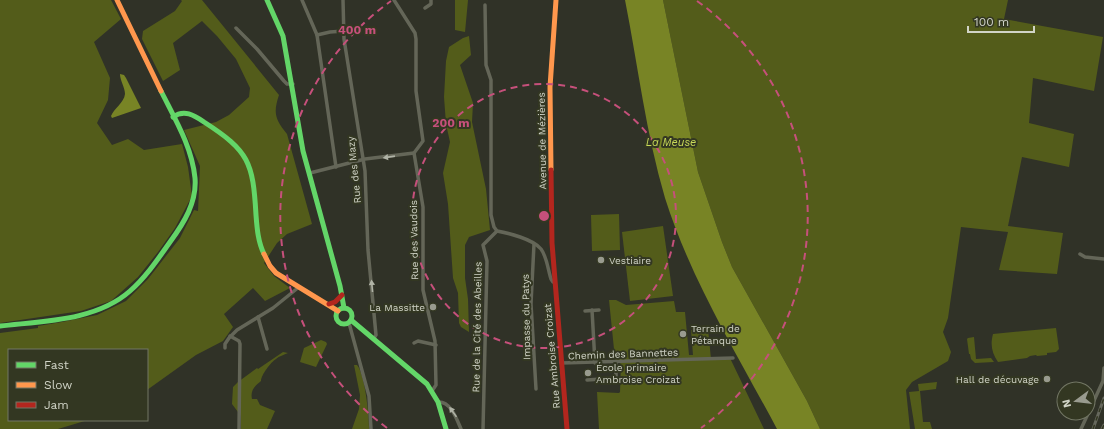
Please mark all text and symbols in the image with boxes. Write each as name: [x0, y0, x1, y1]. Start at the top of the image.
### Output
scale bar: [968, 8, 1034, 34]
text: 100 m: [974, 15, 1009, 29]
text: 400 m: [338, 23, 376, 37]
street label: Avenue de Mézières: [536, 92, 548, 190]
text: 200 m: [432, 116, 470, 130]
street label: Rue des Mazy: [345, 135, 363, 204]
water label: La Meuse: [646, 136, 696, 149]
one-way arrow: [383, 154, 395, 160]
street label: Rue des Vaudois: [408, 200, 420, 280]
centre of rings: [537, 209, 551, 223]
marker: Vestiaire: [596, 255, 606, 265]
place label: Vestiaire: [609, 255, 651, 266]
street label: Rue de la Cité des Abeilles: [470, 261, 484, 393]
street label: Impasse du Patys: [520, 274, 532, 360]
one-way arrow: [368, 280, 375, 292]
place label: La Massitte: [369, 302, 425, 313]
marker: La Massitte: [428, 302, 438, 312]
street label: Rue Ambroise Croizat: [542, 302, 562, 409]
place label: Terrain de Pétanque: [691, 323, 740, 346]
marker: Terrain de Pétanque: [678, 329, 688, 339]
street label: Chemin des Bannettes: [568, 347, 678, 361]
legend: [8, 349, 148, 421]
text: Fast: [44, 358, 69, 372]
place label: École primaire Ambroise Croizat: [596, 362, 681, 385]
marker: École primaire Ambroise Croizat: [583, 368, 593, 378]
place label: Hall de décuvage: [956, 374, 1039, 385]
marker: Hall de décuvage: [1042, 374, 1052, 384]
text: Slow: [44, 378, 72, 392]
north arrow: [1056, 381, 1096, 421]
text: Jam: [44, 398, 69, 412]
text: N: [1059, 398, 1074, 409]
one-way arrow: [449, 407, 457, 418]

